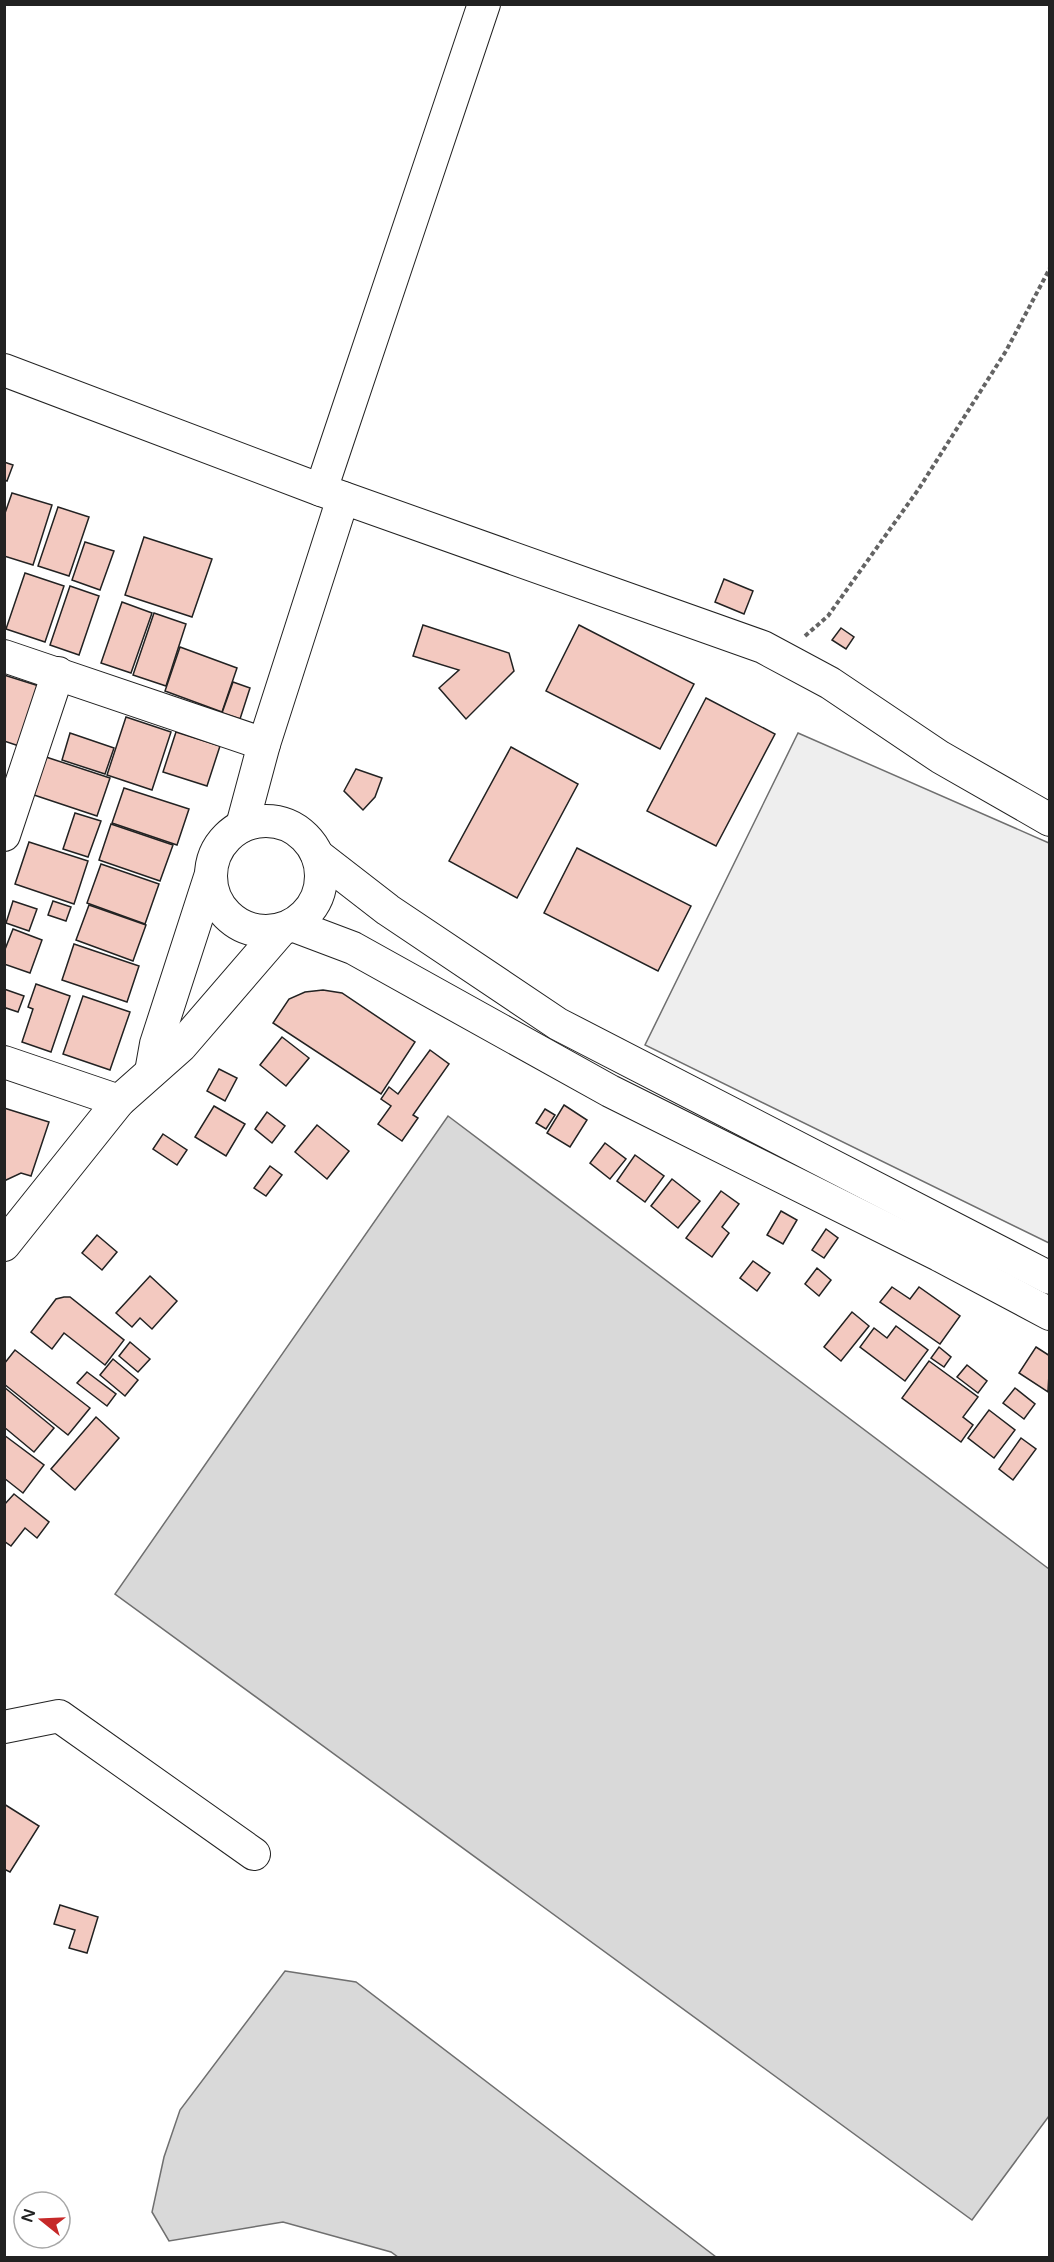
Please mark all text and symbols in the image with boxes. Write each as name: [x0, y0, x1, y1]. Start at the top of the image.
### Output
north arrow: [12, 2190, 72, 2250]
text: N: [17, 2206, 40, 2225]

